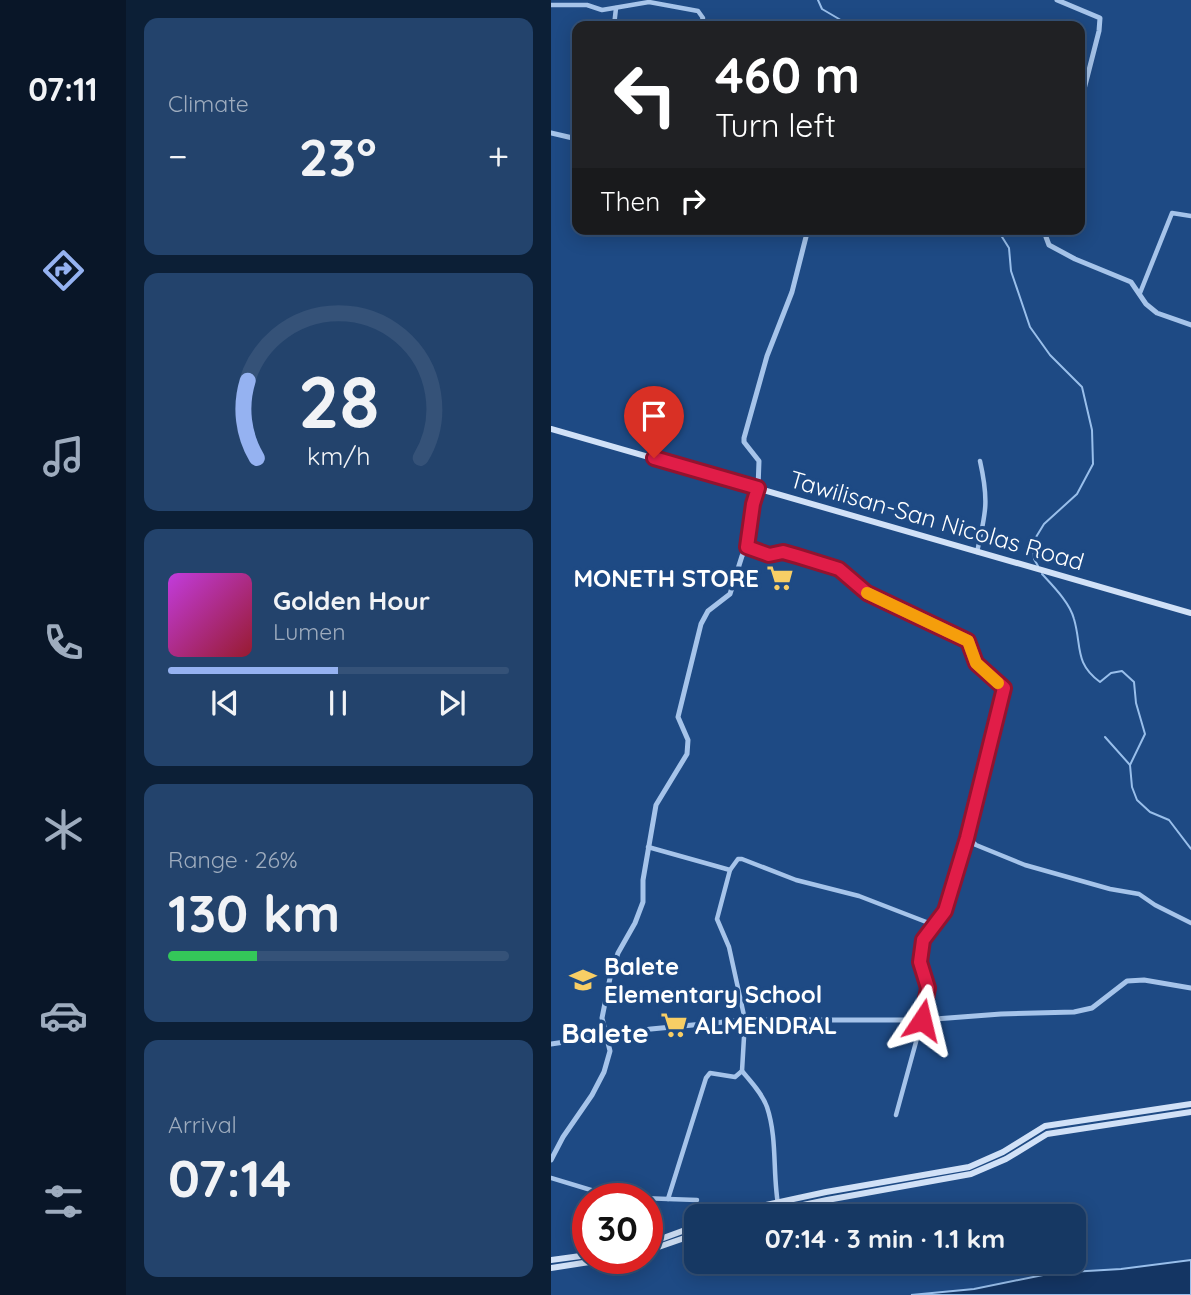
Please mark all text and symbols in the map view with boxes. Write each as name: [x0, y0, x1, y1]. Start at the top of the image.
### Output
text: 460 m: [715, 44, 860, 105]
icon: left: [600, 49, 691, 140]
text: 07:11: [28, 69, 98, 109]
text: Climate: [168, 89, 249, 118]
text: Turn left: [715, 105, 836, 145]
text: 23°: [299, 124, 377, 189]
text: −: [168, 132, 188, 180]
text: +: [488, 132, 509, 180]
icon: right: [674, 182, 712, 220]
text: Then: [600, 185, 660, 218]
icon: directions: [39, 246, 88, 295]
text: 28: [298, 356, 379, 447]
pin: [624, 386, 684, 458]
icon: arrive: [635, 397, 673, 435]
icon: music: [39, 432, 88, 481]
text: km/h: [307, 440, 370, 471]
street label: Tawilisan-San Nicolas Road: [786, 464, 1088, 576]
place label: MONETH STORE: [573, 563, 759, 593]
supermarket icon: MONETH STORE: [765, 563, 795, 593]
text: Golden Hour: [273, 584, 430, 617]
text: Lumen: [273, 617, 346, 646]
icon: phone: [39, 618, 88, 667]
icon: previous: [206, 684, 244, 722]
icon: pause: [319, 684, 357, 722]
icon: next: [433, 684, 471, 722]
icon: climate: [39, 805, 88, 854]
text: Range · 26%: [168, 845, 298, 874]
text: 130 km: [168, 880, 340, 945]
place label: Balete Elementary School: [604, 951, 822, 1009]
school or university icon: Balete Elementary School: [568, 965, 598, 995]
position arrow: [885, 983, 959, 1057]
icon: car: [39, 991, 88, 1040]
supermarket icon: ALMENDRAL: [659, 1010, 689, 1040]
place label: ALMENDRAL: [695, 1010, 837, 1040]
district label: Balete: [561, 1015, 649, 1050]
text: Arrival: [168, 1110, 237, 1139]
text: 07:14: [168, 1145, 291, 1210]
icon: filters: [39, 1177, 88, 1226]
speed limit sign: 30: [572, 1183, 663, 1274]
text: 07:14 · 3 min · 1.1 km: [765, 1222, 1005, 1255]

